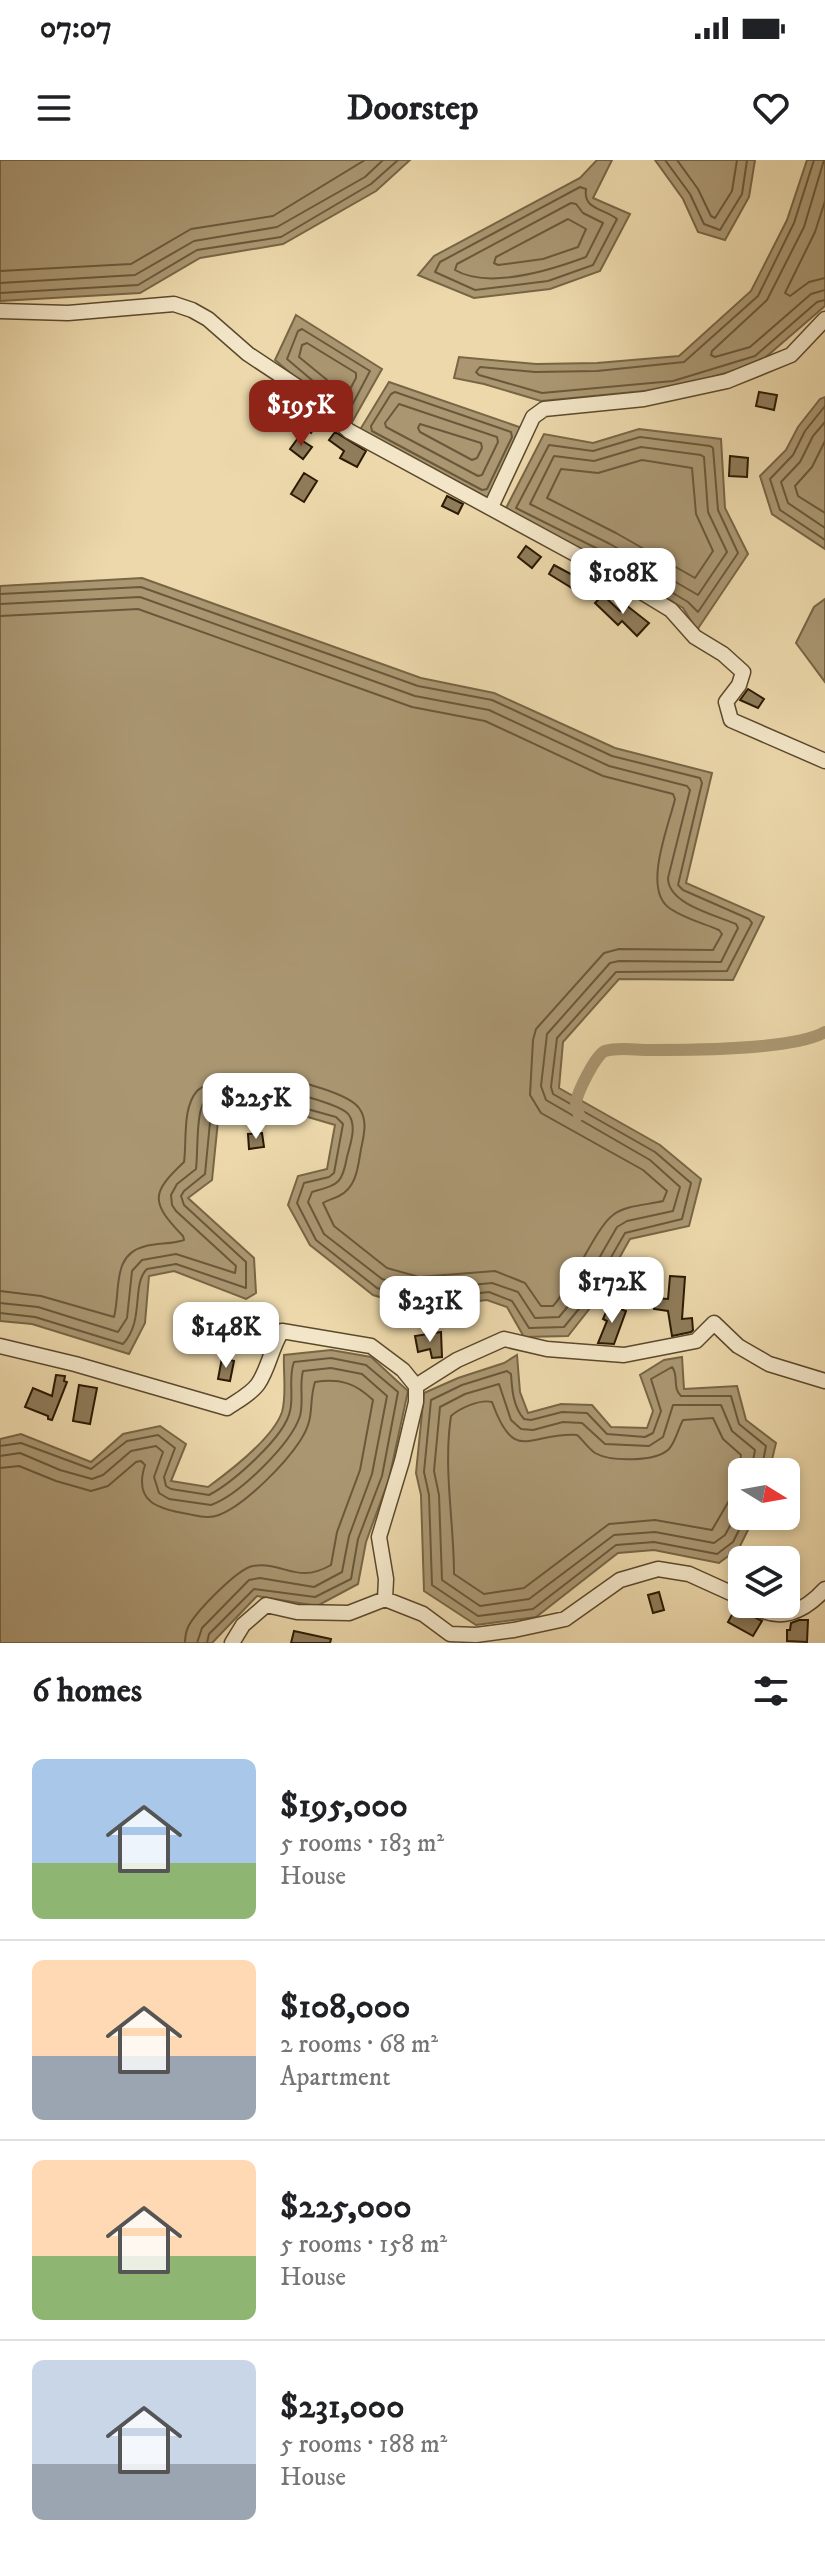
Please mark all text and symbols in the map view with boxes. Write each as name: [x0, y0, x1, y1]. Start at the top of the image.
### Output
text: 07:07: [40, 10, 112, 47]
icon: menu: [32, 86, 76, 130]
text: Doorstep: [347, 86, 478, 131]
icon: heart: [749, 86, 793, 130]
pin: $195K: [245, 380, 357, 448]
text: $195K: [267, 389, 335, 422]
pin: $108K: [567, 548, 679, 616]
text: $108K: [589, 557, 657, 590]
pin: $225K: [200, 1073, 312, 1141]
text: $225K: [221, 1082, 291, 1115]
pin: $172K: [556, 1257, 668, 1325]
text: $172K: [578, 1266, 646, 1299]
pin: $231K: [374, 1276, 486, 1344]
text: $231K: [398, 1285, 462, 1318]
pin: $148K: [170, 1302, 282, 1370]
text: $148K: [191, 1311, 261, 1344]
north arrow: [728, 1458, 800, 1530]
map controls: [728, 1458, 800, 1618]
button: layers: [728, 1546, 800, 1618]
icon: filters: [749, 1669, 793, 1713]
text: 6 homes: [32, 1670, 142, 1712]
text: $195,000: [280, 1785, 408, 1827]
icon: home: [96, 1791, 192, 1887]
text: 5 rooms · 183 m²: [280, 1827, 444, 1860]
text: House: [280, 1860, 346, 1893]
text: $108,000: [280, 1986, 410, 2028]
icon: home: [96, 1992, 192, 2088]
text: 2 rooms · 68 m²: [280, 2028, 438, 2061]
text: Apartment: [280, 2061, 391, 2094]
text: $225,000: [280, 2186, 412, 2228]
icon: home: [96, 2192, 192, 2288]
text: 5 rooms · 158 m²: [280, 2228, 447, 2261]
text: House: [280, 2261, 346, 2294]
text: $231,000: [280, 2386, 404, 2428]
icon: home: [96, 2392, 192, 2488]
text: 5 rooms · 188 m²: [280, 2428, 447, 2461]
text: House: [280, 2461, 346, 2494]

